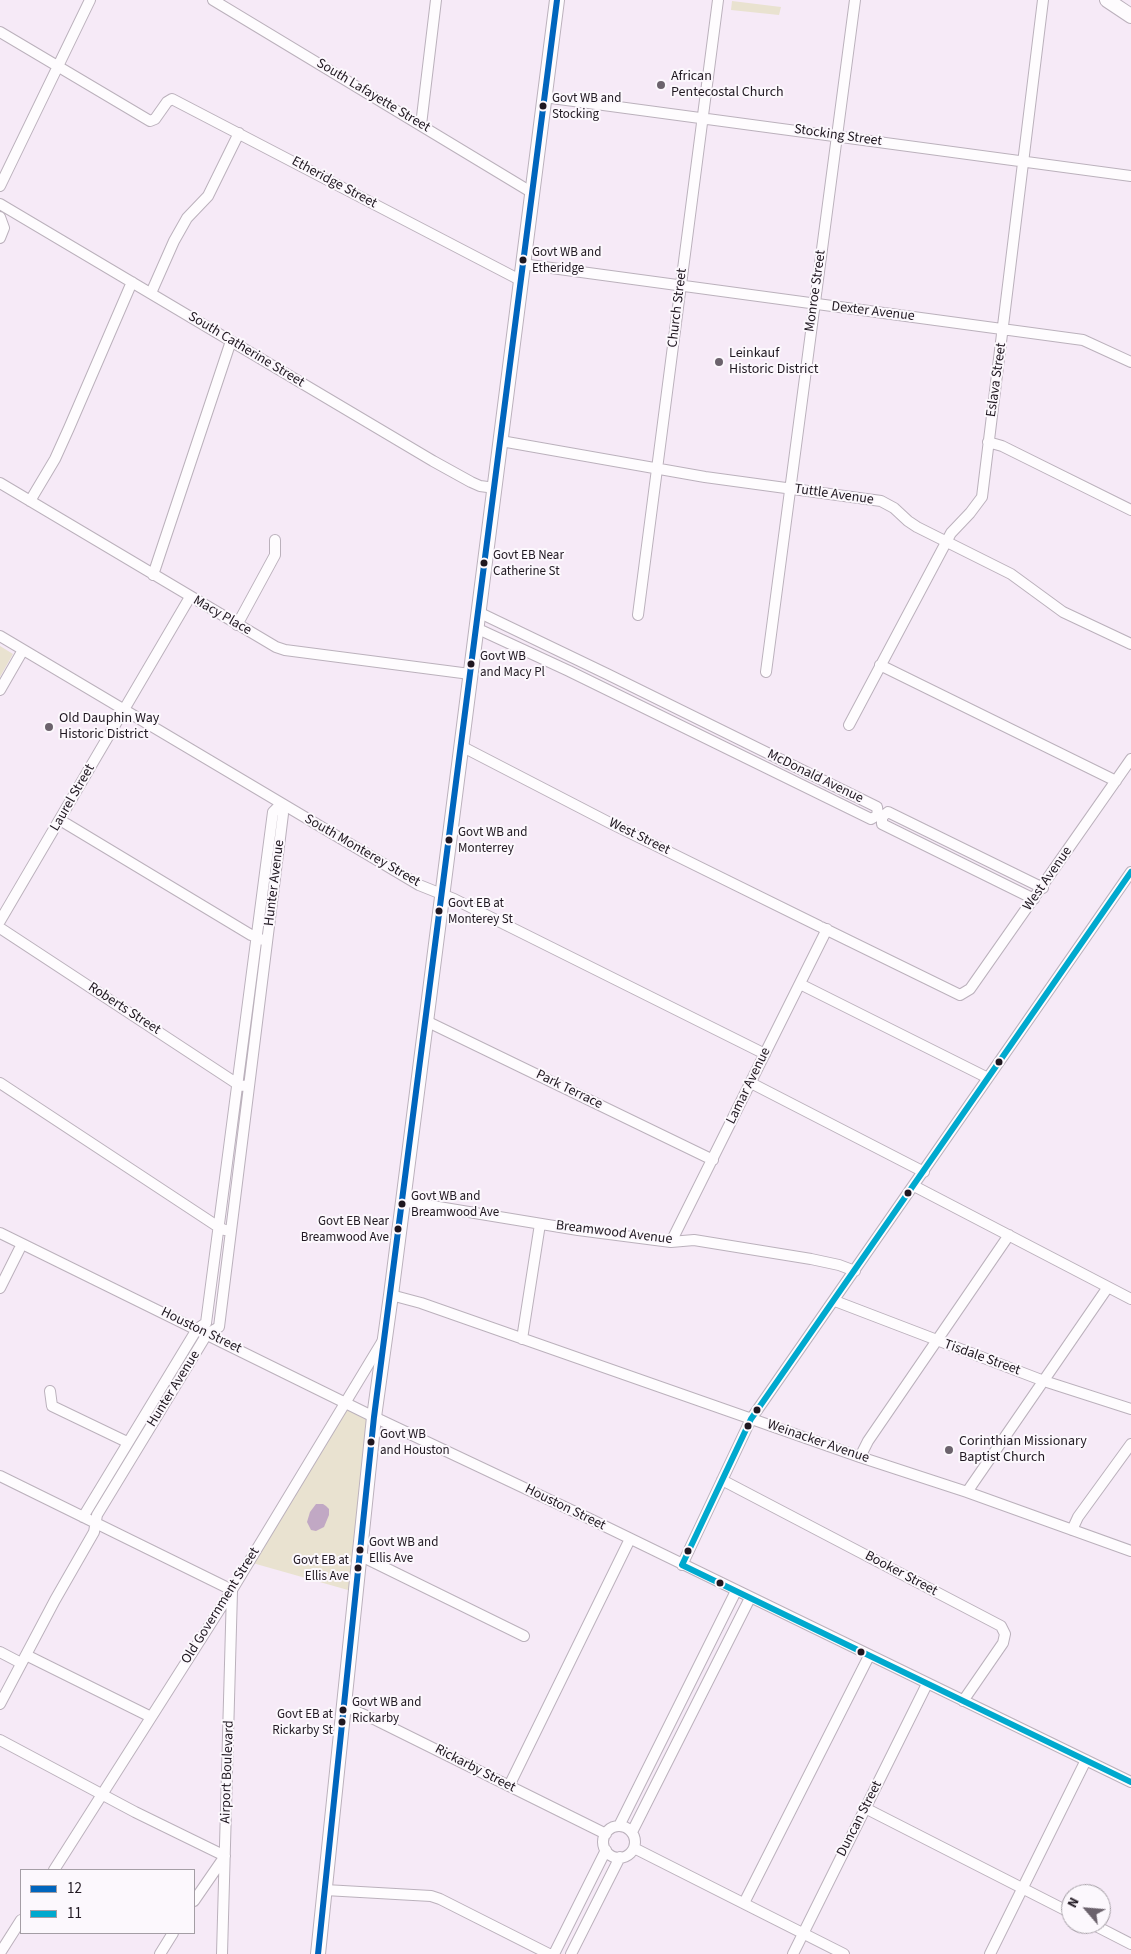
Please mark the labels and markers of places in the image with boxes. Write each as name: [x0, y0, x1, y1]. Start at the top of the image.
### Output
place label: African Pentecostal Church: [671, 69, 784, 102]
marker: African Pentecostal Church: [655, 79, 667, 91]
place label: Govt WB and Stocking: [552, 91, 621, 122]
marker: Govt WB and Stocking: [538, 101, 548, 111]
place label: Govt WB and Etheridge: [532, 245, 601, 276]
marker: Govt WB and Etheridge: [518, 255, 528, 265]
place label: Leinkauf Historic District: [729, 346, 818, 378]
marker: Leinkauf Historic District: [713, 356, 725, 368]
place label: Govt EB Near Catherine St: [493, 548, 564, 579]
marker: Govt EB Near Catherine St: [479, 558, 489, 568]
place label: Govt WB and Macy Pl: [480, 649, 545, 680]
marker: Govt WB and Macy Pl: [466, 659, 476, 669]
place label: Old Dauphin Way Historic District: [59, 711, 159, 744]
marker: Old Dauphin Way Historic District: [43, 721, 55, 733]
place label: Govt WB and Monterrey: [458, 825, 527, 856]
marker: Govt WB and Monterrey: [444, 835, 454, 845]
place label: Govt EB at Monterey St: [448, 896, 513, 927]
marker: Govt EB at Monterey St: [434, 906, 444, 916]
unlabelled marker: [994, 1057, 1004, 1067]
unlabelled marker: [903, 1188, 913, 1198]
place label: Govt WB and Breamwood Ave: [411, 1189, 499, 1220]
marker: Govt WB and Breamwood Ave: [397, 1199, 407, 1209]
place label: Govt EB Near Breamwood Ave: [301, 1214, 389, 1245]
marker: Govt EB Near Breamwood Ave: [393, 1224, 403, 1234]
unlabelled marker: [752, 1405, 762, 1415]
unlabelled marker: [743, 1421, 753, 1431]
place label: Govt WB and Houston: [380, 1427, 450, 1458]
place label: Corinthian Missionary Baptist Church: [959, 1434, 1087, 1466]
marker: Govt WB and Houston: [366, 1437, 376, 1447]
marker: Corinthian Missionary Baptist Church: [943, 1444, 955, 1456]
place label: Govt WB and Ellis Ave: [369, 1535, 438, 1566]
marker: Govt WB and Ellis Ave: [355, 1545, 365, 1555]
unlabelled marker: [683, 1546, 693, 1556]
place label: Govt EB at Ellis Ave: [293, 1553, 349, 1584]
marker: Govt EB at Ellis Ave: [353, 1563, 363, 1573]
unlabelled marker: [715, 1578, 725, 1588]
unlabelled marker: [856, 1647, 866, 1657]
place label: Govt WB and Rickarby: [352, 1695, 421, 1726]
marker: Govt WB and Rickarby: [338, 1705, 348, 1715]
place label: Govt EB at Rickarby St: [272, 1707, 333, 1738]
marker: Govt EB at Rickarby St: [337, 1717, 347, 1727]

